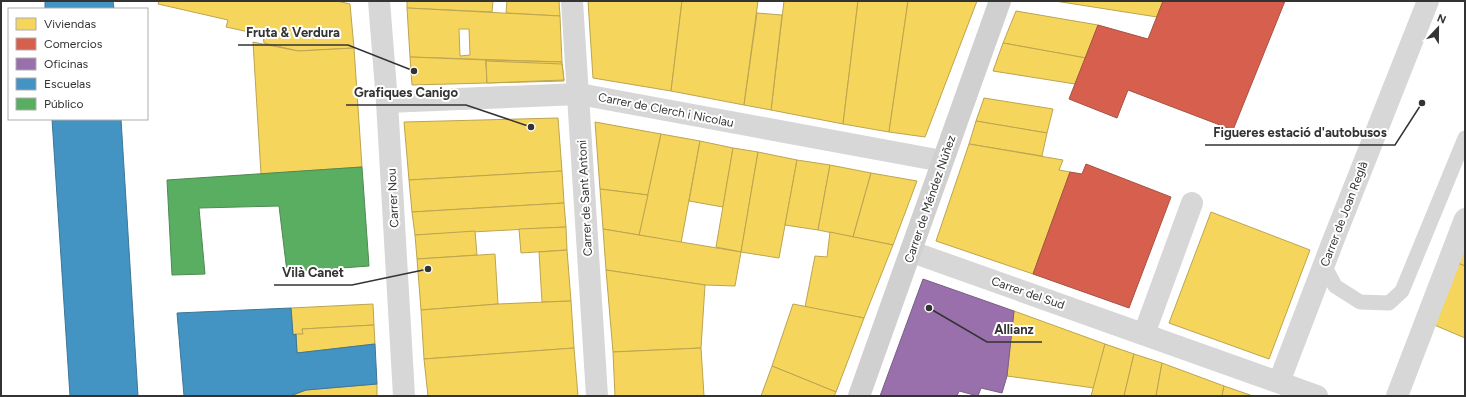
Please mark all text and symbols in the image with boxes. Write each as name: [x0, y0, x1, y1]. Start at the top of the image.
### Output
legend: [8, 8, 148, 120]
north arrow: [1418, 8, 1458, 48]
text: N: [1435, 12, 1448, 27]
text: Viviendas: [44, 17, 97, 31]
callout: Fruta & Verdura: [238, 20, 348, 45]
text: Fruta & Verdura: [246, 25, 340, 40]
text: Comercios: [44, 37, 103, 51]
text: Oficinas: [44, 57, 89, 71]
text: Escuelas: [44, 77, 91, 91]
callout: Grafiques Canigo: [346, 80, 466, 105]
text: Grafiques Canigo: [354, 85, 458, 100]
street label: Carrer de Clerch i Nicolau: [597, 90, 735, 130]
text: Público: [44, 97, 84, 111]
callout: Figueres estació d'autobusos: [1205, 120, 1395, 145]
text: Figueres estació d'autobusos: [1213, 125, 1387, 140]
street label: Carrer de Méndez Núñez: [902, 133, 958, 265]
street label: Carrer de Sant Antoni: [575, 139, 595, 257]
street label: Carrer de Joan Reglà: [1317, 159, 1371, 269]
street label: Carrer Nou: [384, 168, 402, 228]
callout: Vilà Canet: [274, 260, 352, 285]
text: Vilà Canet: [282, 265, 344, 280]
street label: Carrer del Sud: [989, 274, 1067, 312]
callout: Allianz: [987, 317, 1042, 342]
text: Allianz: [994, 322, 1034, 337]

